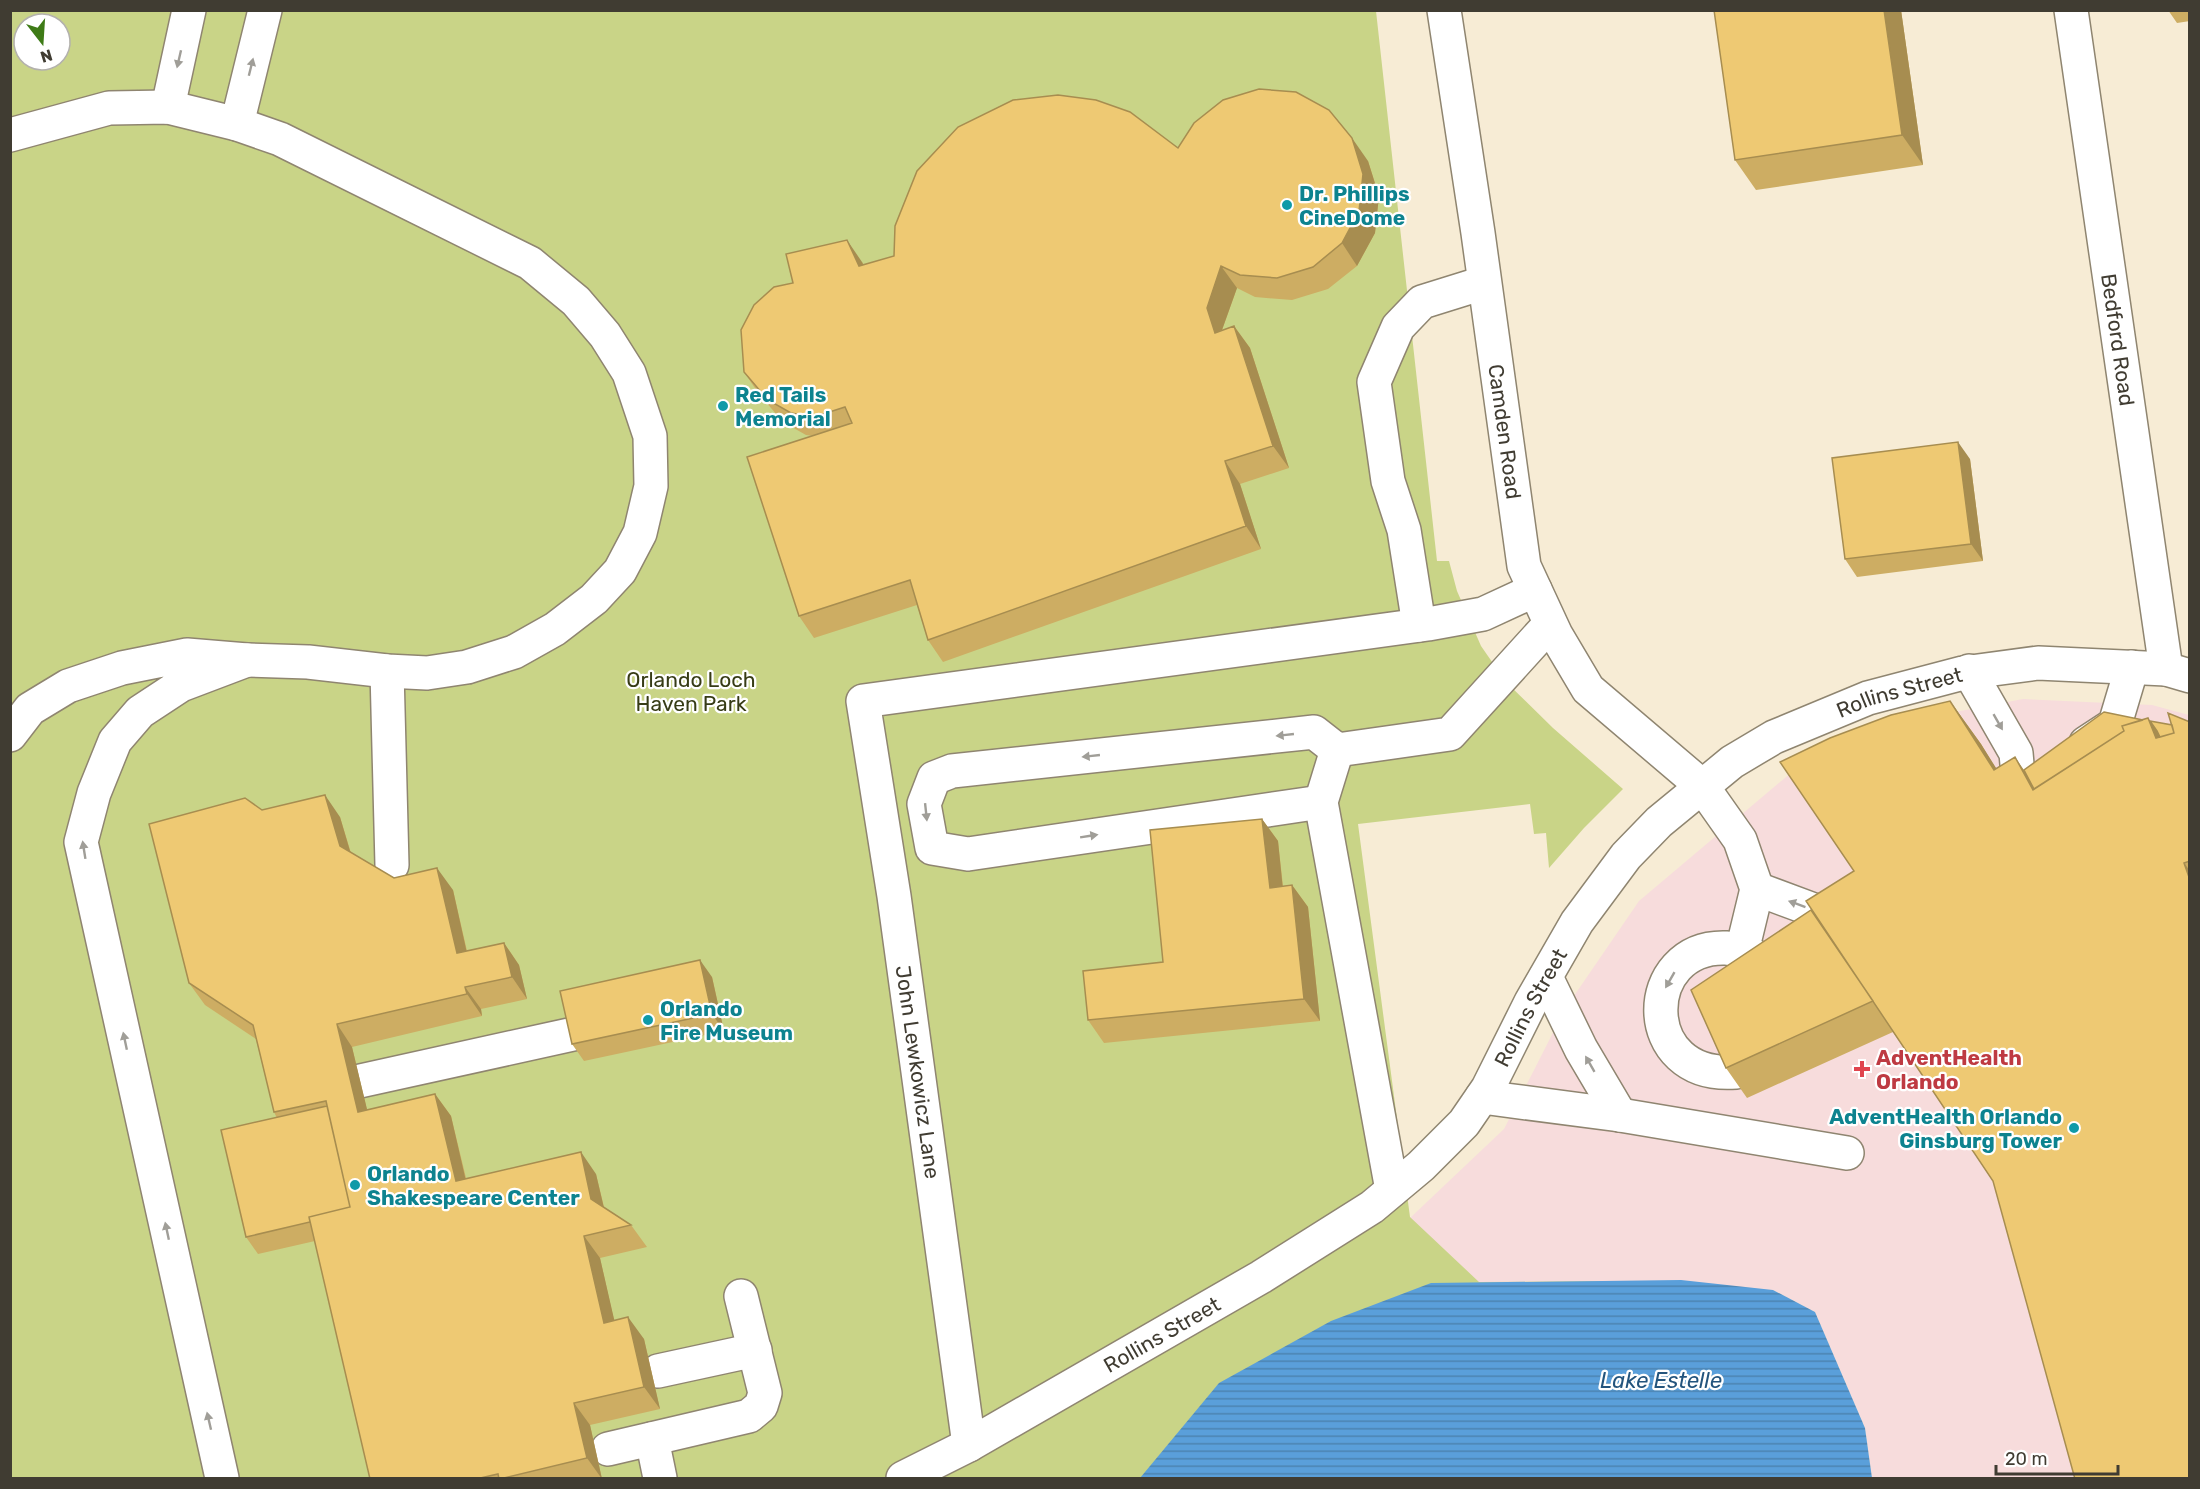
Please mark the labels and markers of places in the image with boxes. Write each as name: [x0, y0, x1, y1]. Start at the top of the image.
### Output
place label: Dr. Phillips CineDome: [1299, 181, 1410, 230]
marker: Dr. Phillips CineDome: [1280, 198, 1294, 212]
place label: Red Tails Memorial: [735, 382, 831, 431]
marker: Red Tails Memorial: [716, 399, 730, 413]
place label: Orlando Fire Museum: [660, 996, 793, 1045]
marker: Orlando Fire Museum: [641, 1013, 655, 1027]
place label: AdventHealth Orlando: [1876, 1045, 2022, 1094]
marker: AdventHealth Orlando: [1853, 1060, 1871, 1078]
place label: AdventHealth Orlando Ginsburg Tower: [1829, 1104, 2062, 1153]
marker: AdventHealth Orlando Ginsburg Tower: [2067, 1121, 2081, 1135]
place label: Orlando Shakespeare Center: [367, 1161, 580, 1210]
marker: Orlando Shakespeare Center: [348, 1178, 362, 1192]

